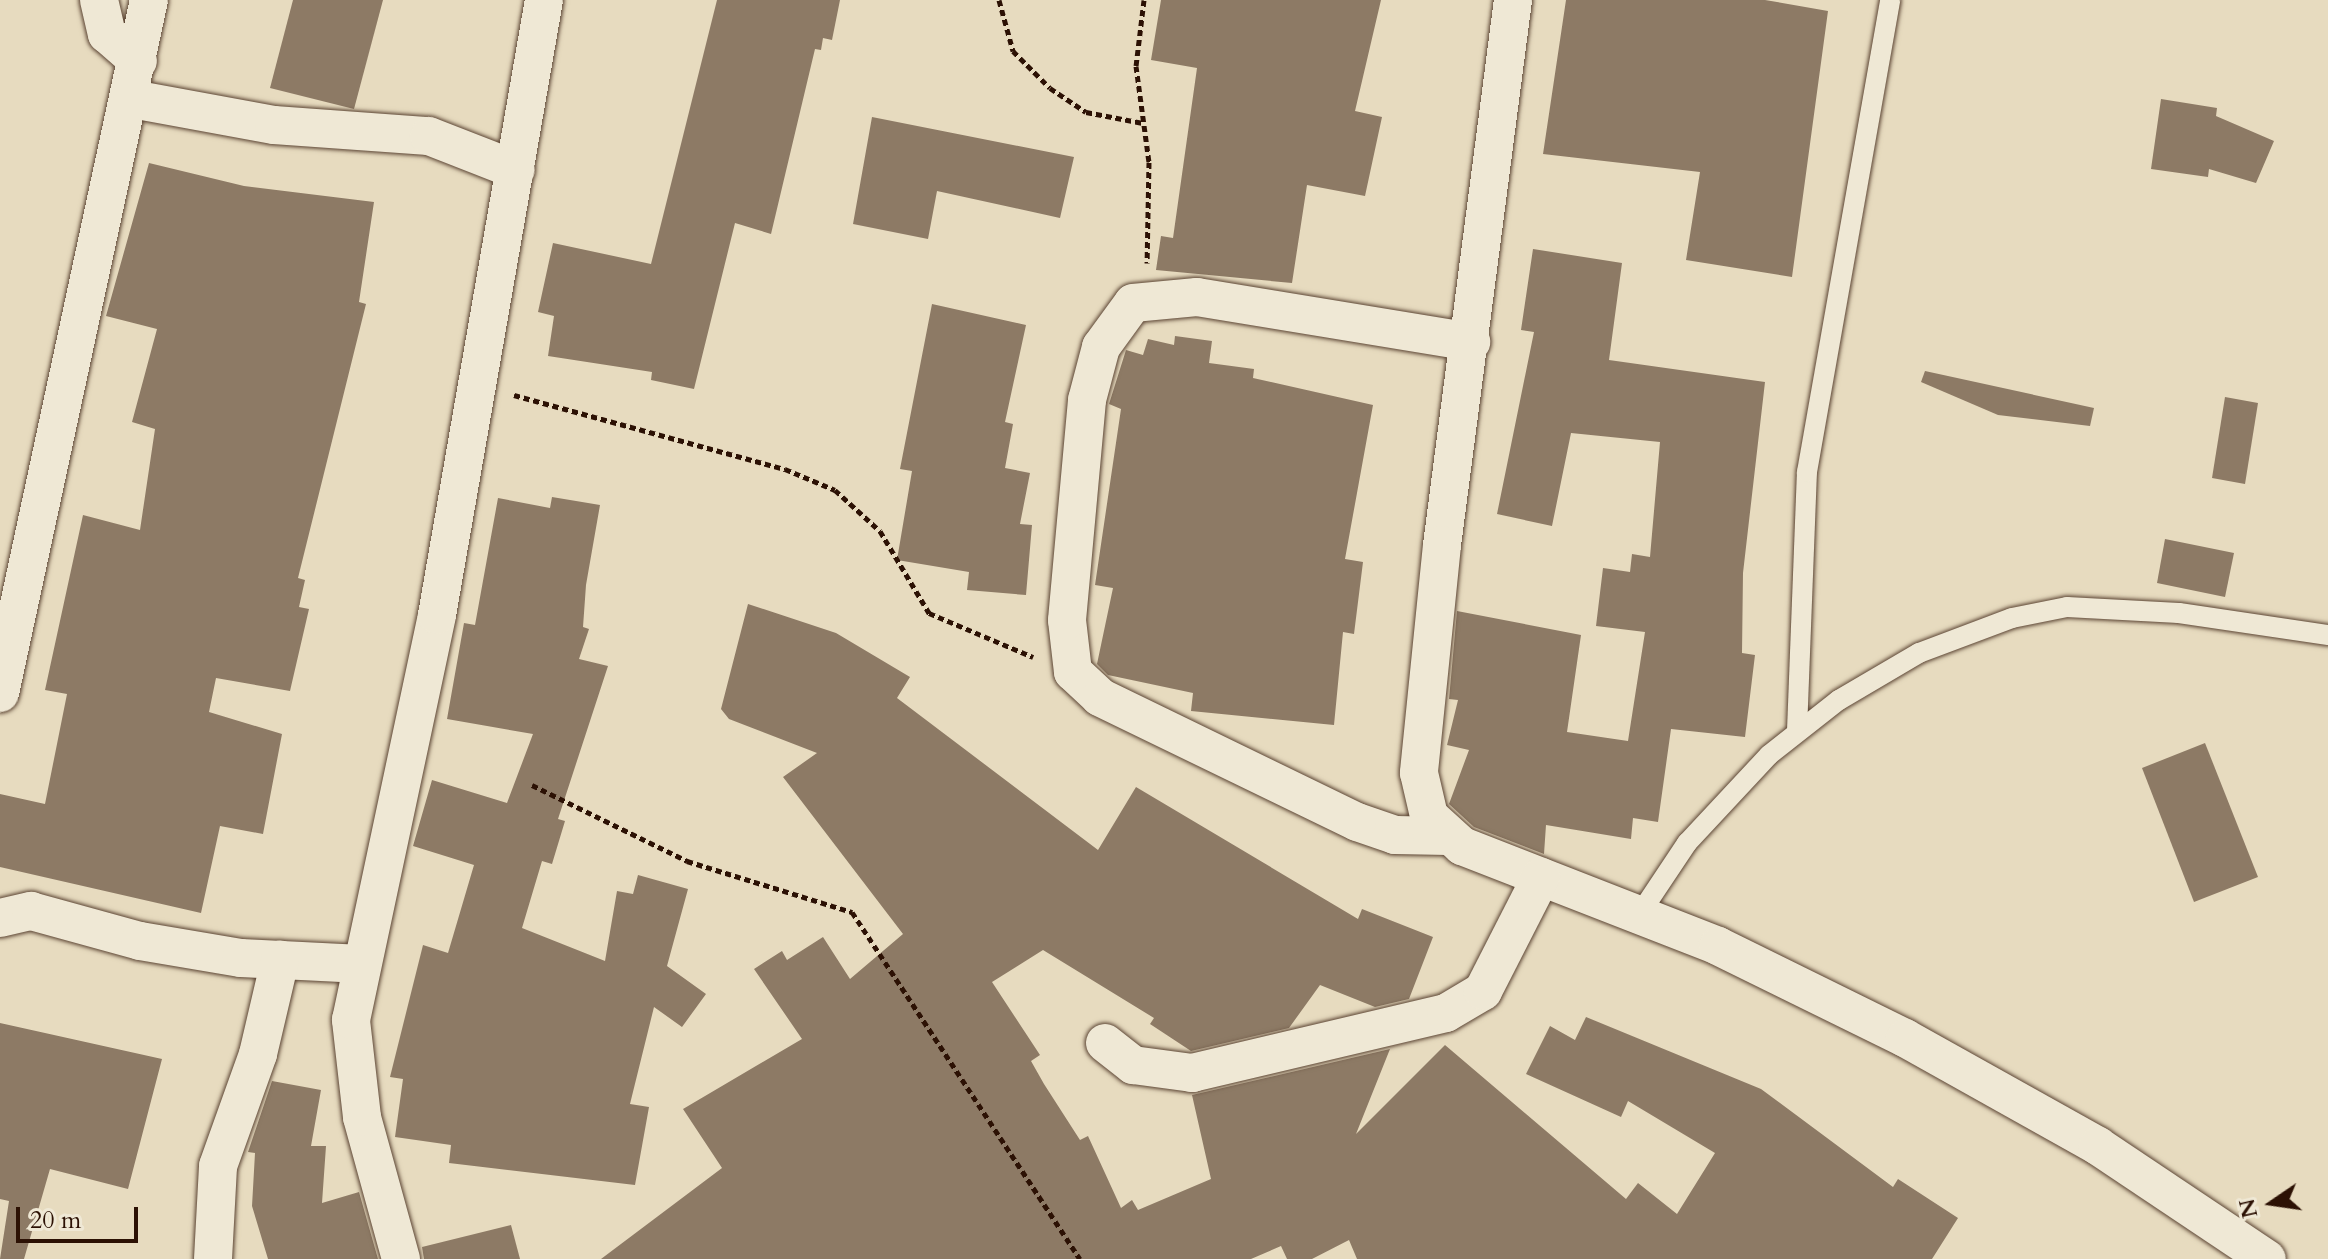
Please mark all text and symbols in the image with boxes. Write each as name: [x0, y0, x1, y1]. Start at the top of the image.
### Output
north arrow: [2232, 1163, 2312, 1243]
scale bar: [20, 1191, 142, 1241]
text: N: [2232, 1196, 2265, 1221]
text: 20 m: [30, 1204, 81, 1237]

